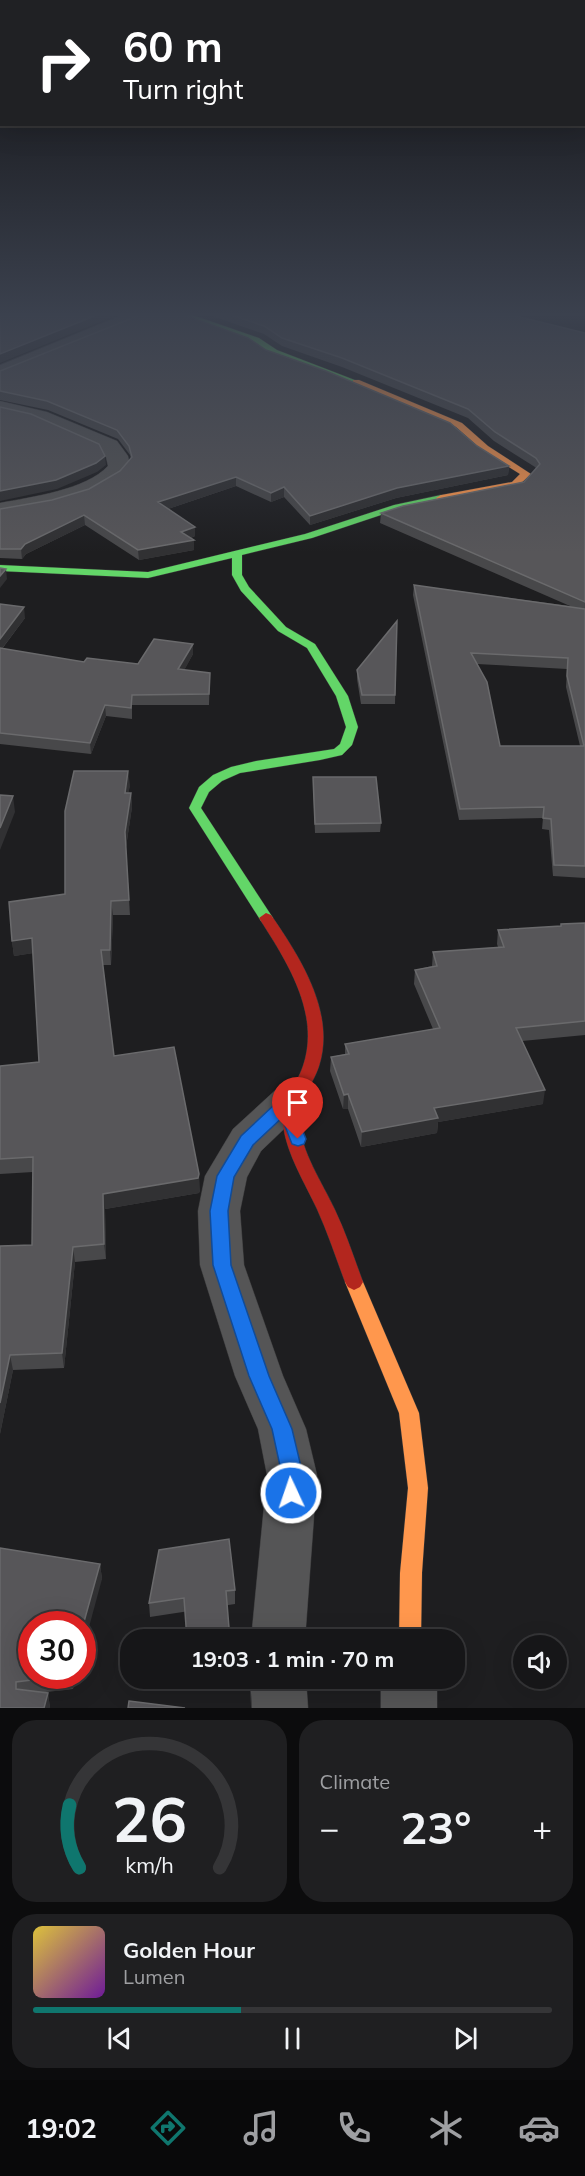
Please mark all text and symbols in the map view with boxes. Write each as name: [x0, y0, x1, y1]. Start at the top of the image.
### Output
text: 60 m: [123, 20, 223, 73]
icon: right: [24, 24, 102, 102]
text: Turn right: [123, 72, 243, 106]
pin: [272, 1077, 323, 1139]
icon: arrive: [281, 1086, 314, 1119]
position arrow: [259, 1461, 323, 1525]
speed limit sign: 30: [18, 1611, 96, 1689]
map controls: [513, 1635, 567, 1689]
button: sound: [513, 1635, 567, 1689]
text: 19:03 · 1 min · 70 m: [191, 1645, 394, 1673]
text: Climate: [320, 1769, 390, 1794]
text: 26: [112, 1779, 187, 1858]
text: 23°: [400, 1799, 471, 1855]
text: −: [320, 1807, 339, 1848]
text: +: [532, 1807, 552, 1848]
text: km/h: [125, 1851, 173, 1878]
text: Golden Hour: [123, 1936, 255, 1964]
text: Lumen: [123, 1964, 185, 1989]
icon: previous: [103, 2022, 136, 2055]
icon: pause: [276, 2022, 309, 2055]
icon: next: [449, 2022, 482, 2055]
icon: directions: [147, 2107, 189, 2149]
icon: music: [240, 2107, 282, 2149]
icon: phone: [333, 2107, 375, 2149]
icon: climate: [425, 2107, 467, 2149]
icon: car: [518, 2107, 560, 2149]
text: 19:02: [25, 2111, 97, 2145]

